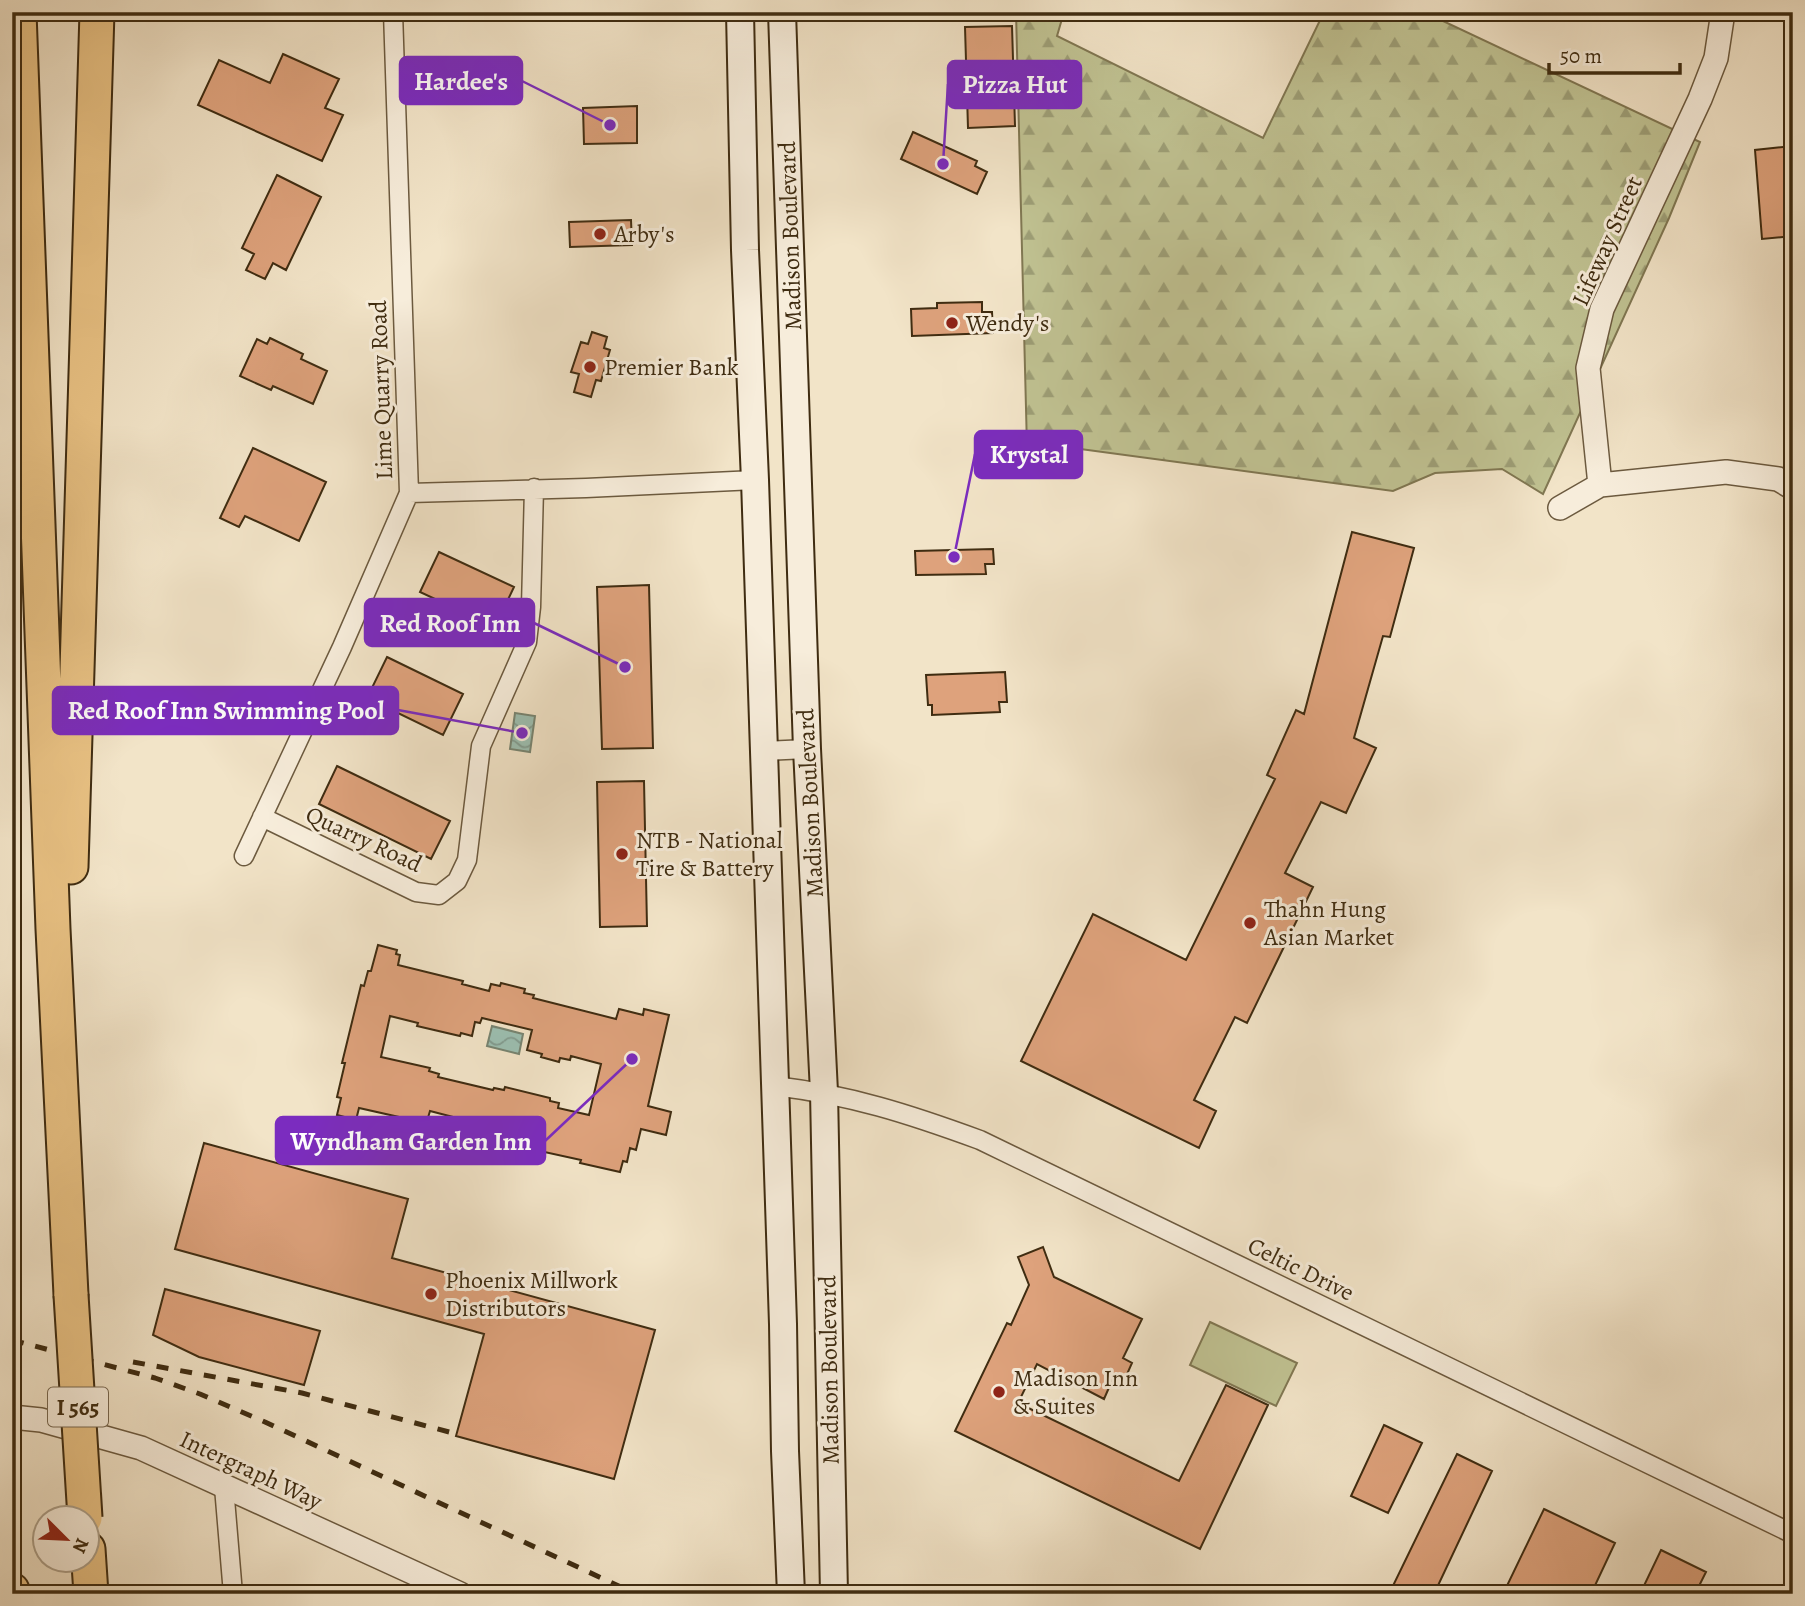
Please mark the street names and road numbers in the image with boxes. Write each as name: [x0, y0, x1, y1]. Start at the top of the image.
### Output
street label: Madison Boulevard: [771, 141, 809, 331]
street label: Lifeway Street: [1564, 171, 1650, 311]
street label: Lime Quarry Road: [362, 300, 400, 480]
street label: Madison Boulevard: [789, 707, 831, 898]
street label: Quarry Road: [301, 798, 428, 880]
street label: Celtic Drive: [1242, 1229, 1360, 1309]
street label: Madison Boulevard: [811, 1275, 847, 1465]
road number: I 565: [48, 1388, 108, 1426]
street label: Intergraph Way: [175, 1423, 328, 1517]

